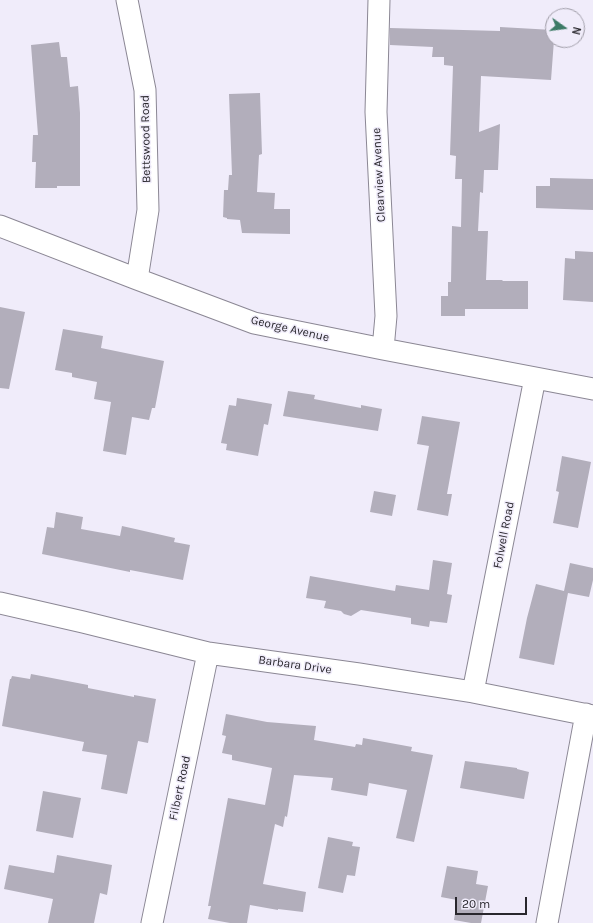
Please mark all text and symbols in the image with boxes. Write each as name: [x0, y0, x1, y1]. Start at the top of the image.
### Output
north arrow: [545, 8, 585, 48]
text: N: [569, 25, 583, 36]
street label: Bettswood Road: [138, 95, 154, 183]
street label: Clearview Avenue: [369, 127, 389, 223]
street label: George Avenue: [249, 313, 331, 345]
street label: Folwell Road: [490, 500, 518, 570]
street label: Barbara Drive: [257, 653, 333, 677]
street label: Filbert Road: [166, 754, 194, 822]
scale bar: [457, 889, 529, 915]
text: 20 m: [462, 897, 490, 911]

